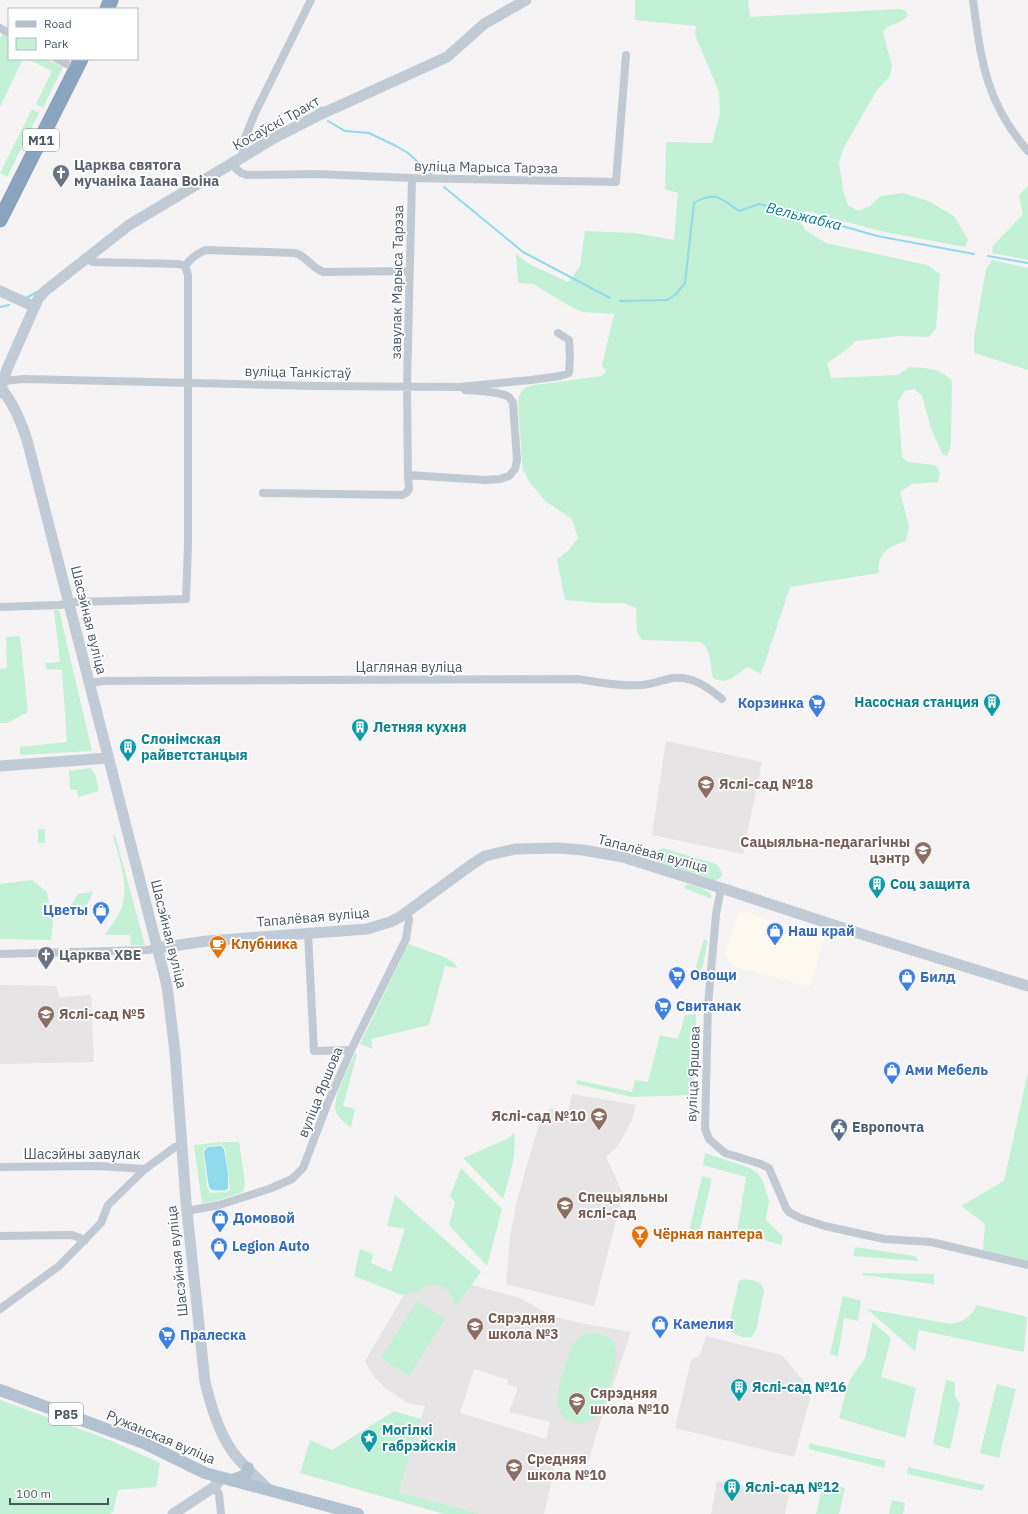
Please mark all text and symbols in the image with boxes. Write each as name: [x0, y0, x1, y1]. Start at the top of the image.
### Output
legend: [8, 8, 138, 60]
text: Road: [44, 16, 72, 31]
text: Park: [44, 36, 69, 51]
street label: Косаўскі Тракт: [229, 91, 323, 154]
road number: М11: [23, 129, 59, 151]
place label: Царква святога мучаніка Іаана Воіна: [74, 156, 219, 190]
street label: вуліца Марыса Тарэза: [414, 157, 559, 177]
church icon: Царква святога мучаніка Іаана Воіна: [51, 163, 71, 188]
water label: Вельжабка: [764, 197, 844, 235]
street label: завулак Марыса Тарэза: [387, 204, 407, 359]
street label: вуліца Танкістаў: [244, 362, 352, 382]
street label: Шасэйная вуліца: [67, 564, 111, 677]
street label: Цагляная вуліца: [356, 658, 463, 676]
building icon: Насосная станция: [982, 692, 1002, 717]
supermarket icon: Корзинка: [807, 693, 827, 718]
place label: Насосная станция: [854, 693, 979, 711]
place label: Корзинка: [738, 694, 804, 712]
building icon: Летняя кухня: [350, 717, 370, 742]
place label: Летняя кухня: [373, 718, 467, 736]
place label: Слонімская райветстанцыя: [141, 730, 248, 764]
building icon: Слонімская райветстанцыя: [118, 737, 138, 762]
school or university icon: Яслі-сад №18: [696, 774, 716, 799]
place label: Яслі-сад №18: [719, 775, 814, 793]
street label: Тапалёвая вуліца: [596, 830, 711, 877]
place label: Сацыяльна-педагагічны цэнтр: [740, 833, 910, 867]
school or university icon: Сацыяльна-педагагічны цэнтр: [913, 840, 933, 865]
building icon: Соц защита: [867, 874, 887, 899]
place label: Соц защита: [890, 875, 970, 893]
street label: Шасэйная вуліца: [147, 878, 191, 991]
shop icon: Цветы: [91, 900, 111, 925]
place label: Цветы: [43, 901, 88, 919]
street label: Тапалёвая вуліца: [256, 903, 371, 931]
shop icon: Наш край: [765, 921, 785, 946]
place label: Наш край: [788, 922, 855, 940]
cafe icon: Клубника: [208, 934, 228, 959]
place label: Клубника: [231, 935, 298, 953]
church icon: Царква ХВЕ: [36, 945, 56, 970]
place label: Царква ХВЕ: [59, 946, 141, 964]
supermarket icon: Овощи: [667, 965, 687, 990]
place label: Овощи: [690, 966, 737, 984]
shop icon: Билд: [897, 967, 917, 992]
place label: Билд: [920, 968, 956, 986]
supermarket icon: Свитанак: [653, 996, 673, 1021]
place label: Свитанак: [676, 997, 741, 1015]
school or university icon: Яслі-сад №5: [36, 1004, 56, 1029]
place label: Яслі-сад №5: [59, 1005, 145, 1023]
street label: вуліца Яршова: [682, 1025, 704, 1122]
street label: вуліца Яршова: [294, 1043, 347, 1140]
shop icon: Ами Мебель: [882, 1060, 902, 1085]
place label: Ами Мебель: [905, 1061, 988, 1079]
school or university icon: Яслі-сад №10: [589, 1106, 609, 1131]
place label: Яслі-сад №10: [492, 1107, 586, 1125]
public building icon: Европочта: [829, 1117, 849, 1142]
place label: Европочта: [852, 1118, 924, 1136]
street label: Шасэйны завулак: [24, 1145, 141, 1163]
place label: Спецыяльны яслі-сад: [578, 1188, 668, 1222]
school or university icon: Спецыяльны яслі-сад: [555, 1195, 575, 1220]
street label: Шасэйная вуліца: [162, 1204, 192, 1317]
shop icon: Домовой: [210, 1208, 230, 1233]
place label: Домовой: [233, 1209, 295, 1227]
bar icon: Чёрная пантера: [630, 1224, 650, 1249]
place label: Чёрная пантера: [653, 1225, 763, 1243]
shop icon: Legion Auto: [209, 1236, 229, 1261]
place label: Legion Auto: [232, 1237, 310, 1255]
place label: Сярэдняя школа №3: [488, 1309, 559, 1343]
shop icon: Камелия: [650, 1314, 670, 1339]
place label: Камелия: [673, 1315, 734, 1333]
school or university icon: Сярэдняя школа №3: [465, 1316, 485, 1341]
supermarket icon: Пралеска: [157, 1325, 177, 1350]
place label: Пралеска: [180, 1326, 246, 1344]
building icon: Яслі-сад №16: [729, 1377, 749, 1402]
place label: Яслі-сад №16: [752, 1378, 847, 1396]
place label: Сярэдняя школа №10: [590, 1384, 669, 1418]
school or university icon: Сярэдняя школа №10: [567, 1391, 587, 1416]
road number: Р85: [49, 1403, 83, 1425]
street label: Ружанская вуліца: [104, 1406, 219, 1468]
place label: Могілкі габрэйскія: [382, 1421, 456, 1455]
place icon: Могілкі габрэйскія: [359, 1428, 379, 1453]
place label: Средняя школа №10: [527, 1450, 606, 1484]
school or university icon: Средняя школа №10: [504, 1457, 524, 1482]
building icon: Яслі-сад №12: [722, 1477, 742, 1502]
place label: Яслі-сад №12: [745, 1478, 840, 1496]
scale bar: [10, 1480, 108, 1506]
text: 100 m: [16, 1486, 51, 1501]

